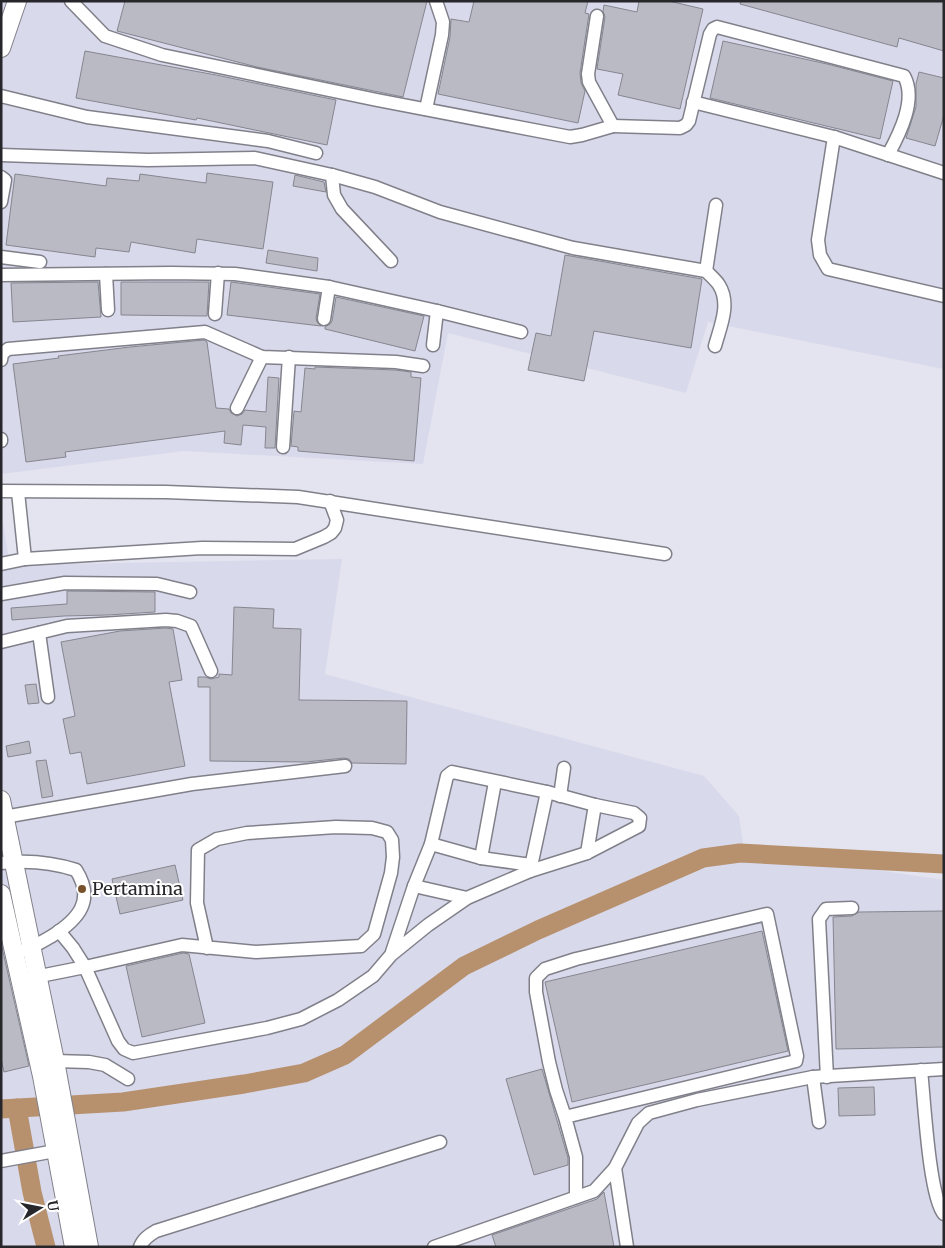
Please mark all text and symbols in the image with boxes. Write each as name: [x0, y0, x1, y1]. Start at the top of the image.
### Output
place label: Pertamina: [92, 877, 183, 900]
marker: Pertamina: [76, 883, 88, 895]
north arrow: [15, 1183, 65, 1233]
text: U: [43, 1199, 63, 1213]

